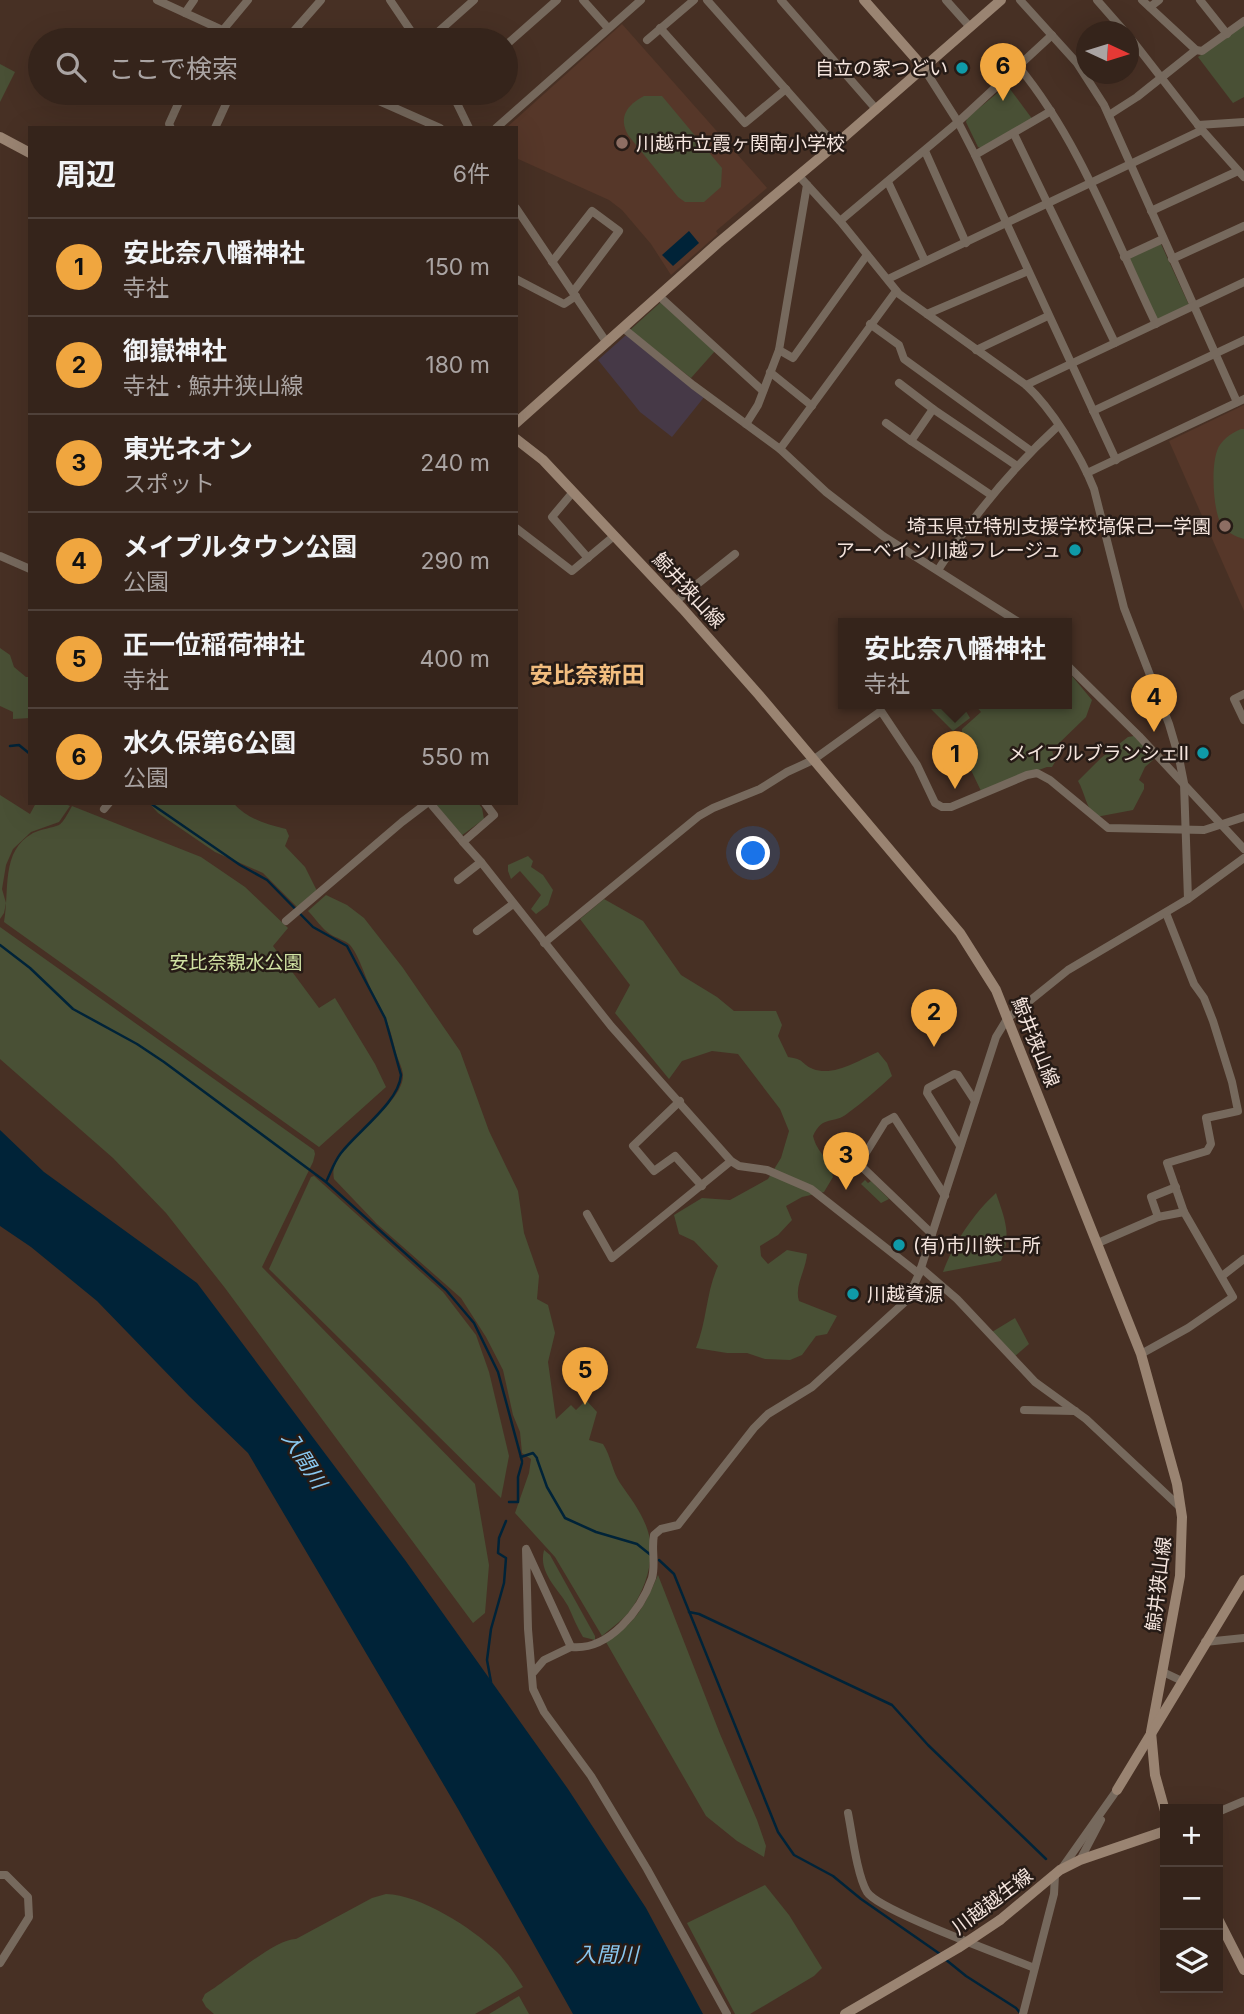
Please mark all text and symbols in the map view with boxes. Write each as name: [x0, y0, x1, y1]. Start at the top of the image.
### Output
north arrow: [1076, 21, 1139, 84]
search box: [28, 28, 518, 105]
pin: 6: [980, 43, 1026, 101]
icon: search: [52, 48, 90, 86]
text: ここで検索: [108, 53, 238, 84]
place label: 自立の家つどい: [815, 57, 948, 80]
marker: 自立の家つどい: [954, 60, 970, 76]
place label: 川越市立霞ヶ関南小学校: [636, 132, 845, 155]
marker: 川越市立霞ヶ関南小学校: [614, 135, 630, 151]
text: 周辺: [56, 156, 116, 192]
text: 6件: [453, 160, 490, 188]
text: 安比奈八幡神社: [123, 237, 305, 268]
text: 1: [74, 253, 84, 281]
text: 150 m: [426, 253, 490, 281]
text: 寺社: [123, 274, 169, 302]
text: 御嶽神社: [123, 335, 227, 366]
text: 2: [72, 351, 86, 379]
text: 180 m: [425, 351, 490, 379]
text: 寺社 · 鯨井狭山線: [123, 372, 304, 400]
text: 東光ネオン: [123, 433, 253, 464]
text: 3: [72, 449, 86, 477]
text: 240 m: [420, 449, 490, 477]
text: スポット: [123, 470, 215, 498]
place label: 埼玉県立特別支援学校塙保己一学園: [907, 515, 1211, 538]
marker: 埼玉県立特別支援学校塙保己一学園: [1217, 518, 1233, 534]
text: メイプルタウン公園: [123, 531, 357, 562]
place label: アーベイン川越フレージュ: [836, 539, 1061, 562]
marker: アーベイン川越フレージュ: [1067, 542, 1083, 558]
text: 4: [71, 547, 87, 575]
text: 290 m: [421, 547, 490, 575]
street label: 鯨井狭山線: [648, 548, 729, 633]
text: 公園: [123, 568, 169, 596]
popup: [838, 618, 1072, 709]
text: 正一位稲荷神社: [123, 629, 305, 660]
text: 安比奈八幡神社: [864, 633, 1046, 664]
text: 5: [72, 645, 86, 673]
text: 400 m: [420, 645, 490, 673]
district label: 安比奈新田: [530, 661, 645, 689]
text: 寺社: [123, 666, 169, 694]
text: 寺社: [864, 670, 910, 698]
pin: 4: [1131, 674, 1177, 732]
text: 水久保第6公園: [123, 727, 296, 758]
pin: 1: [932, 731, 978, 789]
place label: メイプルブランシェⅡ: [1008, 742, 1189, 765]
text: 6: [72, 743, 86, 771]
text: 550 m: [421, 743, 490, 771]
marker: メイプルブランシェⅡ: [1195, 745, 1211, 761]
text: 公園: [123, 764, 169, 792]
your location: [736, 836, 770, 870]
park label: 安比奈親水公園: [169, 951, 303, 974]
pin: 2: [911, 989, 957, 1047]
street label: 鯨井狭山線: [1007, 994, 1064, 1091]
pin: 3: [823, 1132, 869, 1190]
place label: (有)市川鉄工所: [913, 1234, 1041, 1257]
marker: (有)市川鉄工所: [891, 1237, 907, 1253]
place label: 川越資源: [867, 1283, 943, 1306]
marker: 川越資源: [845, 1286, 861, 1302]
pin: 5: [562, 1347, 608, 1405]
water label: 入間川: [277, 1426, 333, 1495]
street label: 鯨井狭山線: [1141, 1536, 1176, 1633]
map controls: [1160, 1804, 1223, 1993]
button: +: [1160, 1804, 1223, 1867]
street label: 川越越生線: [947, 1864, 1037, 1939]
button: −: [1160, 1867, 1223, 1930]
button: layers: [1160, 1930, 1223, 1993]
water label: 入間川: [576, 1942, 640, 1967]

